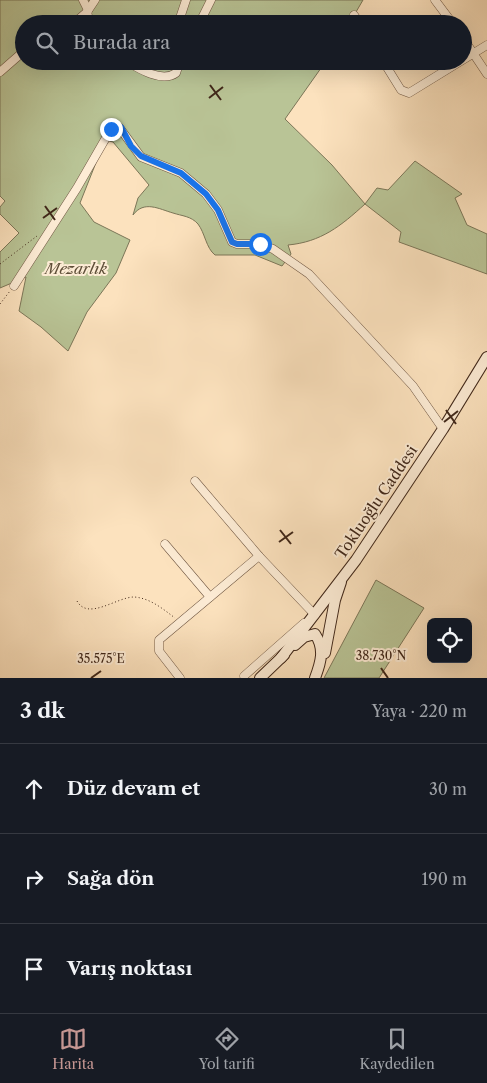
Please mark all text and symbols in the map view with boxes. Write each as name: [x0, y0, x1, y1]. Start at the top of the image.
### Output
search box: [15, 15, 472, 70]
icon: search: [33, 29, 61, 57]
text: Burada ara: [73, 31, 170, 54]
route end: [100, 118, 123, 141]
route start: [249, 233, 272, 256]
park label: Mezarlık: [43, 259, 107, 278]
street label: Tokluoğlu Caddesi: [331, 441, 421, 563]
map controls: [427, 618, 472, 663]
button: locate: [427, 618, 472, 663]
text: 38.730°N: [356, 648, 406, 663]
text: 35.575°E: [77, 651, 125, 666]
text: 3 dk: [20, 698, 65, 723]
text: Yaya · 220 m: [372, 701, 467, 721]
icon: ahead: [20, 775, 48, 803]
text: Düz devam et: [67, 777, 200, 800]
text: 30 m: [429, 779, 467, 799]
icon: right: [20, 865, 48, 893]
text: Sağa dön: [67, 867, 154, 890]
text: 190 m: [422, 869, 467, 889]
icon: arrive: [20, 955, 48, 983]
text: Varış noktası: [67, 957, 192, 980]
tab: Harita: [52, 1025, 94, 1073]
tab: Yol tarifi: [199, 1025, 255, 1073]
tab: Kaydedilen: [359, 1025, 435, 1073]

